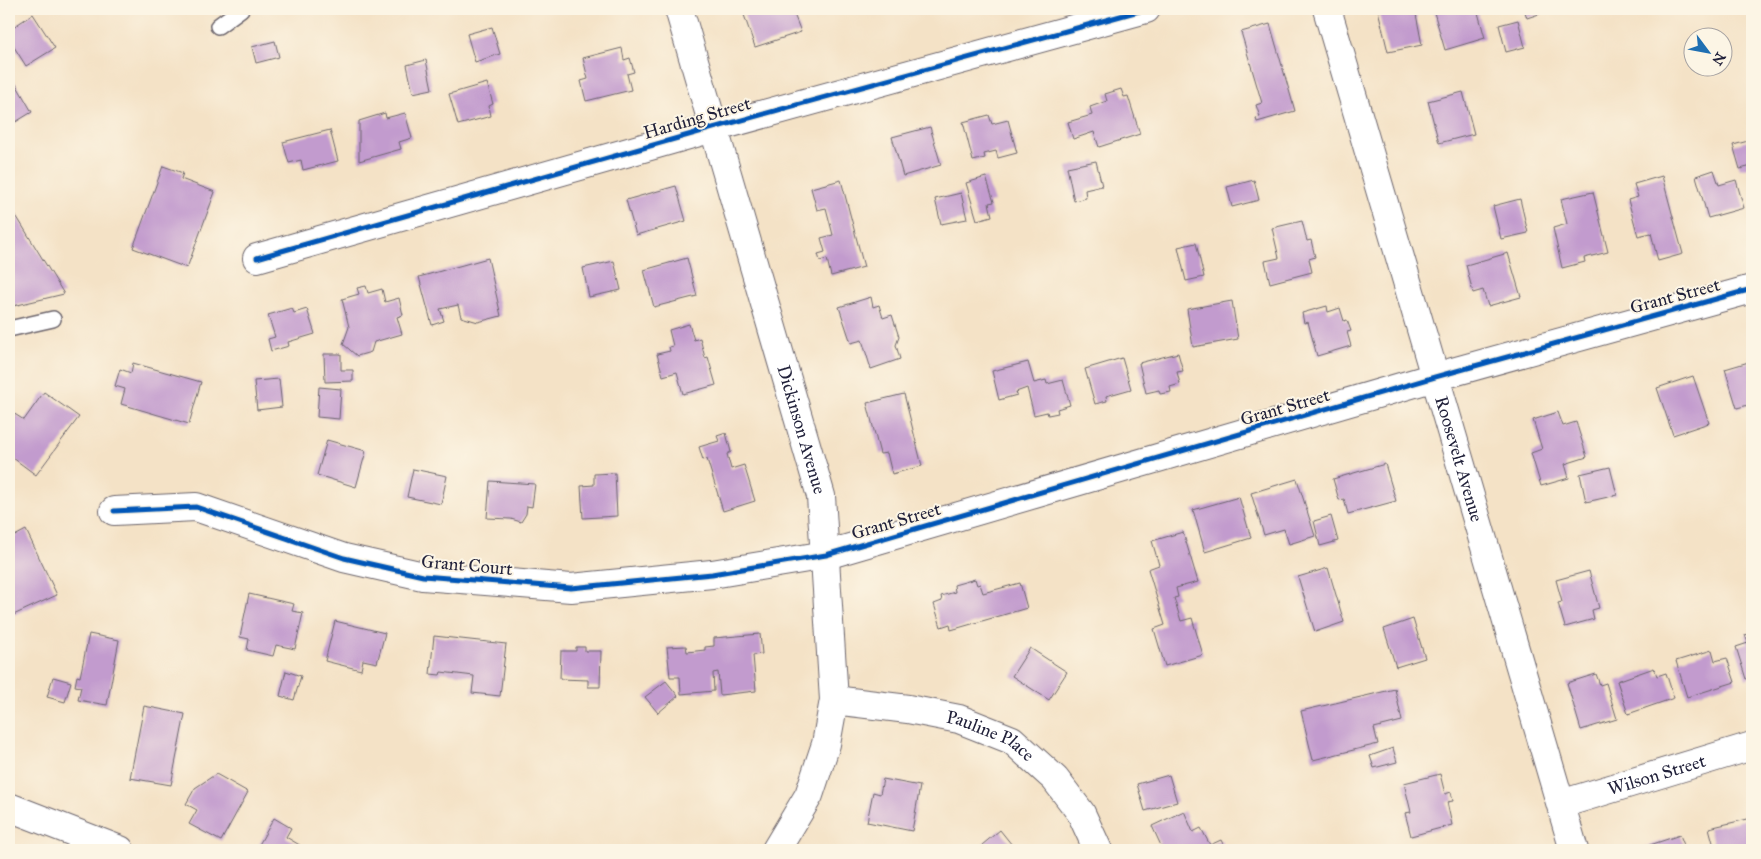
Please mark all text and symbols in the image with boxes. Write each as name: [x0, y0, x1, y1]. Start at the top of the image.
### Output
north arrow: [1684, 28, 1734, 78]
text: N: [1708, 49, 1729, 68]
street label: Harding Street: [641, 92, 754, 145]
street label: Grant Street: [1628, 273, 1723, 319]
street label: Dickinson Avenue: [772, 362, 831, 497]
street label: Grant Street: [1238, 384, 1333, 430]
street label: Roosevelt Avenue: [1430, 394, 1488, 524]
street label: Grant Street: [849, 498, 944, 544]
street label: Grant Court: [420, 550, 514, 580]
street label: Pauline Place: [945, 706, 1039, 766]
street label: Wilson Street: [1605, 750, 1709, 800]

